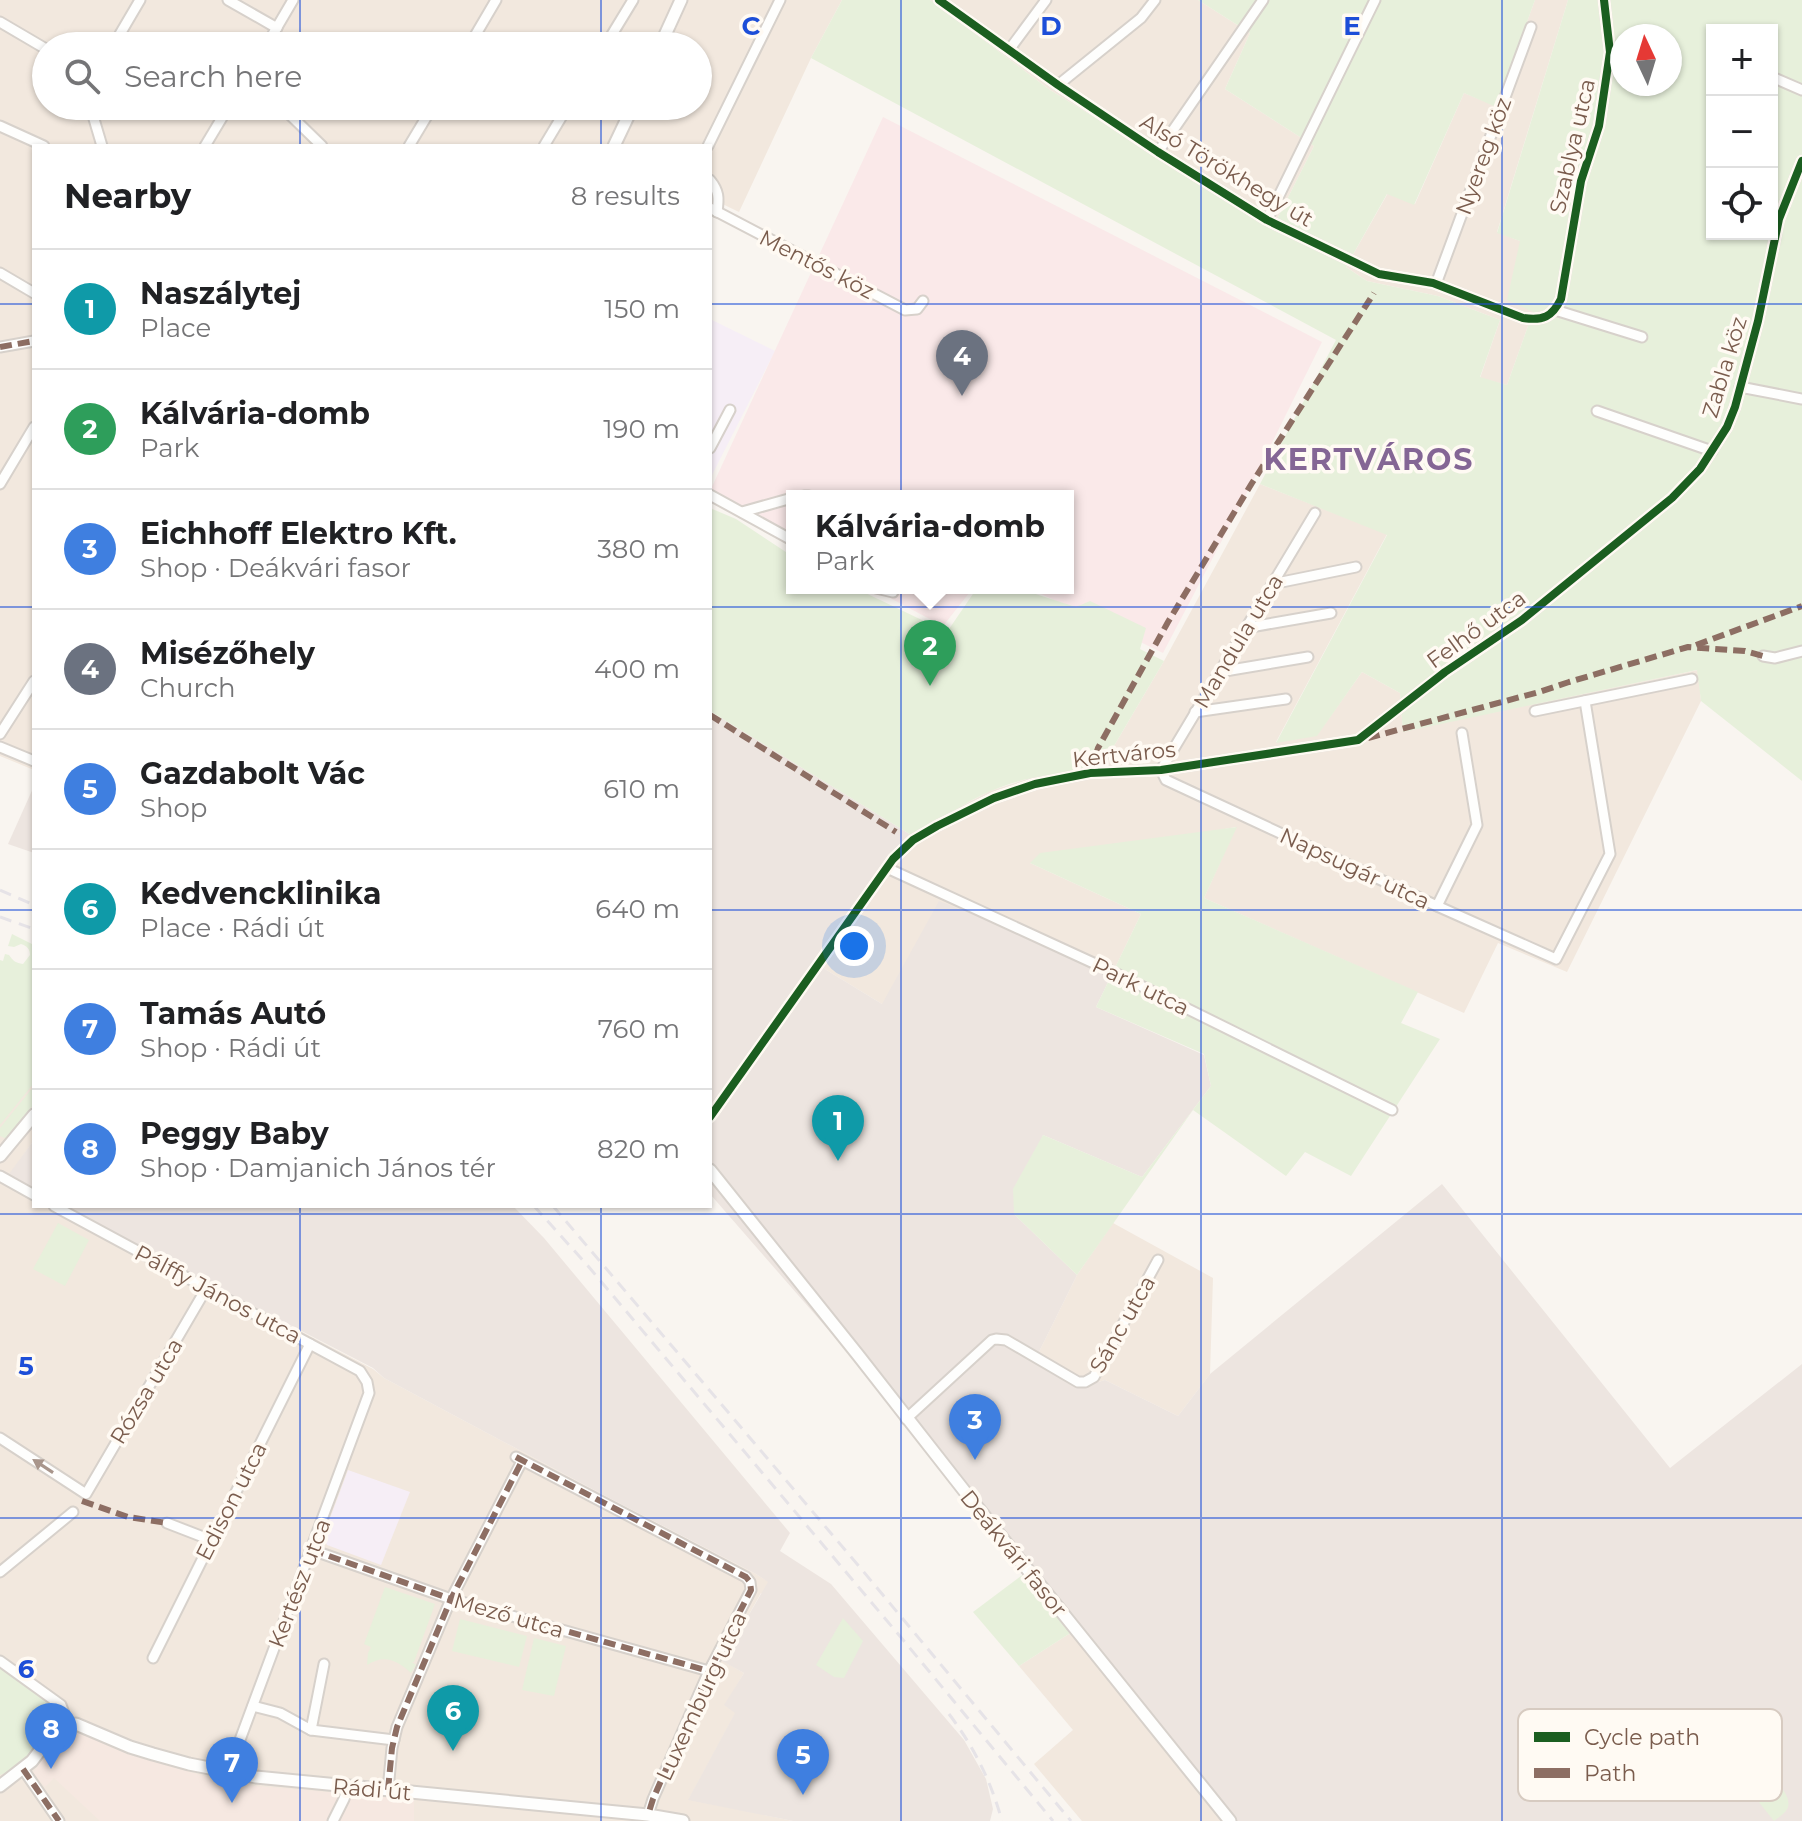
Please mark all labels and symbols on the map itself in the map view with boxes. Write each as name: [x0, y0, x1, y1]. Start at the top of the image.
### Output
text: C: [742, 10, 761, 42]
text: D: [1040, 10, 1062, 42]
text: E: [1343, 10, 1361, 42]
north arrow: [1610, 24, 1682, 96]
street label: Szablya utca: [1544, 76, 1601, 216]
street label: Nyereg köz: [1450, 94, 1517, 219]
street label: Alsó Törökhegy út: [1135, 108, 1318, 233]
street label: Mentős köz: [755, 224, 879, 305]
street label: Zabla köz: [1696, 313, 1753, 421]
pin: 4: [936, 330, 988, 396]
district label: KERTVÁROS: [1264, 441, 1474, 478]
street label: Mandula utca: [1188, 569, 1289, 713]
street label: Felhő utca: [1421, 584, 1531, 674]
pin: 2: [904, 620, 956, 686]
street label: Kertváros: [1071, 736, 1177, 773]
street label: Napsugár utca: [1275, 822, 1434, 915]
your location: [834, 926, 874, 966]
street label: Park utca: [1088, 951, 1194, 1022]
pin: 1: [812, 1095, 864, 1161]
street label: Pálffy János utca: [130, 1239, 306, 1350]
street label: Sánc utca: [1084, 1271, 1161, 1378]
street label: Rózsa utca: [104, 1333, 189, 1449]
text: 5: [18, 1350, 34, 1382]
pin: 3: [949, 1394, 1001, 1460]
street label: Edison utca: [190, 1438, 273, 1565]
one-way arrow: [32, 1459, 54, 1473]
street label: Deákvári fasor: [954, 1485, 1073, 1622]
street label: Kertész utca: [263, 1515, 336, 1651]
street label: Mező utca: [451, 1587, 567, 1644]
street label: Luxemburg utca: [650, 1607, 752, 1785]
text: 6: [18, 1653, 35, 1685]
pin: 6: [427, 1685, 479, 1751]
pin: 8: [25, 1703, 77, 1769]
legend: [1518, 1709, 1782, 1801]
text: Cycle path: [1584, 1724, 1700, 1751]
pin: 5: [777, 1729, 829, 1795]
pin: 7: [206, 1737, 258, 1803]
text: Path: [1584, 1760, 1636, 1787]
street label: Rádi út: [331, 1773, 413, 1806]

